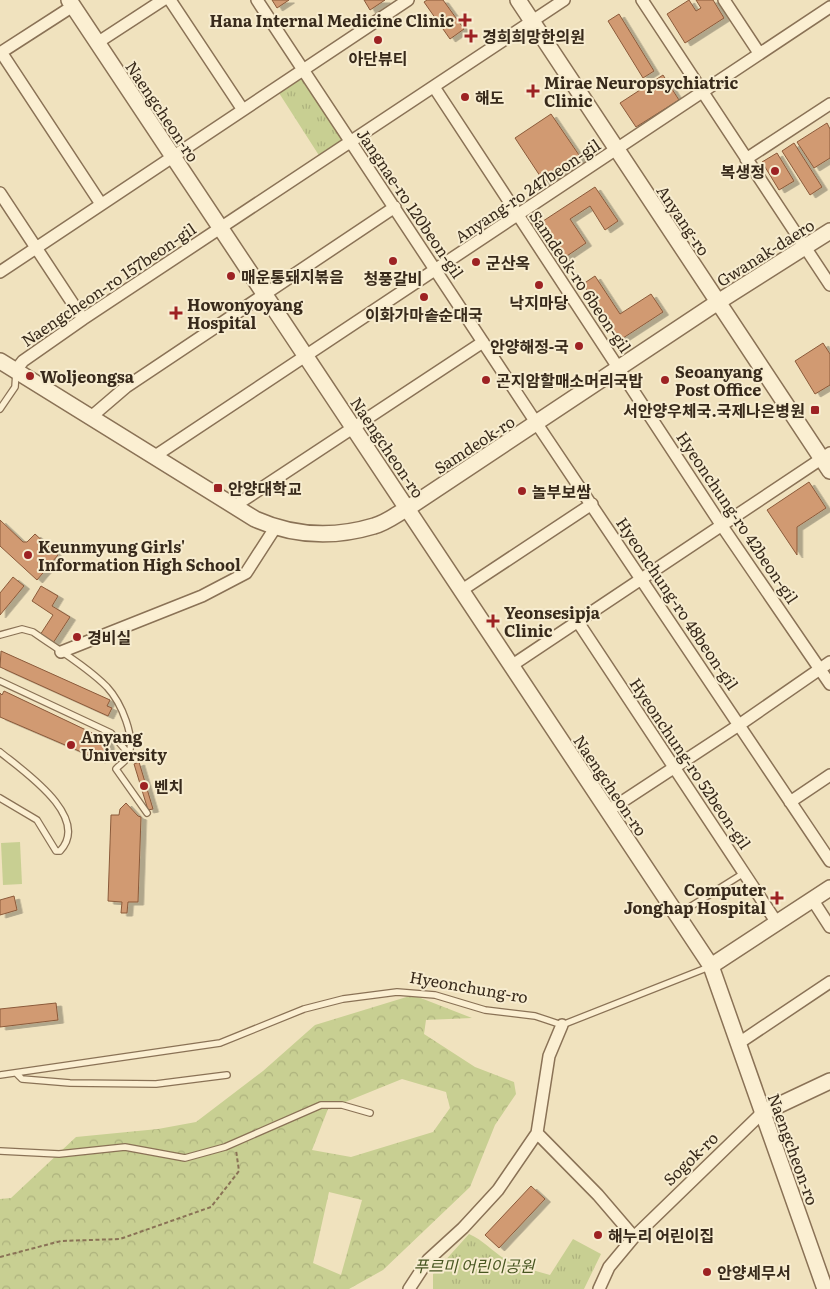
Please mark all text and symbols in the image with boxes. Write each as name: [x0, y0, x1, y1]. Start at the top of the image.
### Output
place label: Hana Internal Medicine Clinic: [209, 8, 454, 32]
marker: Hana Internal Medicine Clinic: [458, 13, 472, 27]
place label: 경희희망한의원: [482, 24, 585, 48]
marker: 경희희망한의원: [464, 29, 478, 43]
marker: 아단뷰티: [372, 34, 384, 46]
place label: 아단뷰티: [349, 46, 407, 70]
street label: Naengcheon-ro: [120, 56, 206, 166]
place label: Mirae Neuropsychiatric Clinic: [544, 70, 739, 112]
marker: Mirae Neuropsychiatric Clinic: [526, 84, 540, 98]
place label: 해도: [475, 85, 504, 109]
marker: 해도: [459, 91, 471, 103]
street label: Jangnae-ro 120beon-gil: [352, 123, 470, 283]
street label: Anyang-ro 247beon-gil: [449, 132, 605, 248]
place label: 복생정: [721, 159, 765, 183]
marker: 복생정: [769, 165, 781, 177]
street label: Anyang-ro: [652, 180, 716, 260]
street label: Samdeok-ro 6beon-gil: [524, 205, 638, 357]
street label: Gwanak-daero: [711, 212, 819, 292]
street label: Naengcheon-ro 157beon-gil: [16, 216, 200, 352]
place label: 군산옥: [486, 250, 530, 274]
marker: 청풍갈비: [387, 255, 399, 267]
marker: 군산옥: [470, 256, 482, 268]
place label: 매운통돼지볶음: [241, 264, 344, 288]
place label: 청풍갈비: [364, 266, 422, 290]
marker: 매운통돼지볶음: [225, 270, 237, 282]
marker: 낙지마당: [533, 279, 545, 291]
place label: 낙지마당: [510, 290, 569, 314]
marker: 이화가마솥순대국: [418, 291, 430, 303]
place label: Howonyoyang Hospital: [187, 292, 303, 334]
place label: 이화가마솥순대국: [365, 302, 483, 326]
marker: Howonyoyang Hospital: [169, 306, 183, 320]
place label: 안양해정-국: [490, 334, 569, 358]
marker: 안양해정-국: [573, 340, 585, 352]
place label: Seoanyang Post Office: [675, 359, 763, 401]
place label: Woljeongsa: [40, 364, 135, 388]
place label: 곤지암할매소머리국밥: [496, 368, 643, 392]
marker: Woljeongsa: [24, 370, 36, 382]
marker: 곤지암할매소머리국밥: [480, 374, 492, 386]
marker: Seoanyang Post Office: [659, 374, 671, 386]
street label: Naengcheon-ro: [345, 392, 431, 502]
place label: 서안양우체국.국제나은병원: [623, 398, 805, 422]
marker: 서안양우체국.국제나은병원: [809, 404, 821, 416]
street label: Samdeok-ro: [429, 409, 519, 479]
street label: Hyeonchung-ro 42beon-gil: [671, 426, 805, 608]
place label: 안양대학교: [228, 476, 302, 500]
place label: 놀부보쌈: [532, 479, 591, 503]
marker: 안양대학교: [212, 482, 224, 494]
marker: 놀부보쌈: [516, 485, 528, 497]
street label: Hyeonchung-ro 48beon-gil: [611, 512, 745, 694]
place label: Keunmyung Girls' Information High School: [38, 534, 241, 576]
marker: Keunmyung Girls' Information High School: [22, 549, 34, 561]
place label: Yeonsesipja Clinic: [504, 600, 601, 642]
marker: Yeonsesipja Clinic: [486, 614, 500, 628]
place label: 경비실: [87, 625, 131, 649]
marker: 경비실: [71, 631, 83, 643]
street label: Hyeonchung-ro 52beon-gil: [625, 672, 757, 854]
place label: Anyang University: [81, 724, 167, 766]
street label: Naengcheon-ro: [568, 730, 654, 840]
marker: Anyang University: [65, 739, 77, 751]
place label: 벤치: [154, 774, 183, 798]
marker: 벤치: [138, 780, 150, 792]
place label: Computer Jonghap Hospital: [624, 877, 766, 919]
marker: Computer Jonghap Hospital: [770, 891, 784, 905]
street label: Hyeonchung-ro: [408, 964, 530, 1008]
street label: Naengcheon-ro: [763, 1090, 825, 1208]
street label: Sogok-ro: [657, 1126, 723, 1190]
place label: 해누리 어린이집: [608, 1223, 714, 1247]
marker: 해누리 어린이집: [592, 1229, 604, 1241]
park label: 푸르미 어린이공원: [414, 1253, 536, 1277]
place label: 안양세무서: [717, 1260, 791, 1284]
marker: 안양세무서: [701, 1266, 713, 1278]

